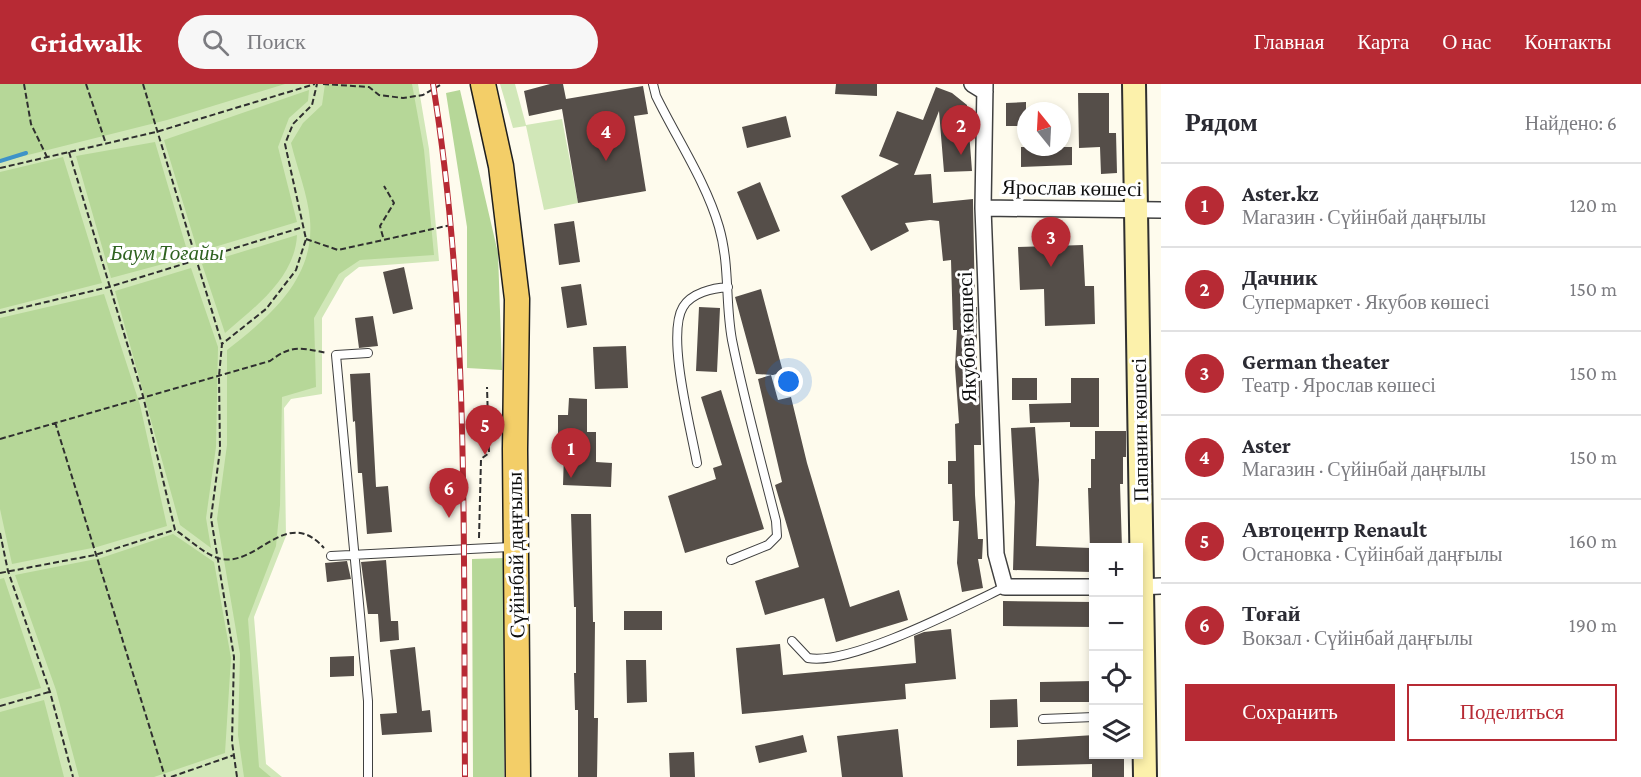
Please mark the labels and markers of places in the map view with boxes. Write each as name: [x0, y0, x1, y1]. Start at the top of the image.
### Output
pin: 2: [942, 106, 980, 155]
pin: 4: [586, 112, 626, 161]
pin: 3: [1032, 218, 1070, 267]
pin: 5: [466, 406, 504, 455]
pin: 1: [552, 428, 590, 478]
pin: 6: [430, 468, 468, 518]

